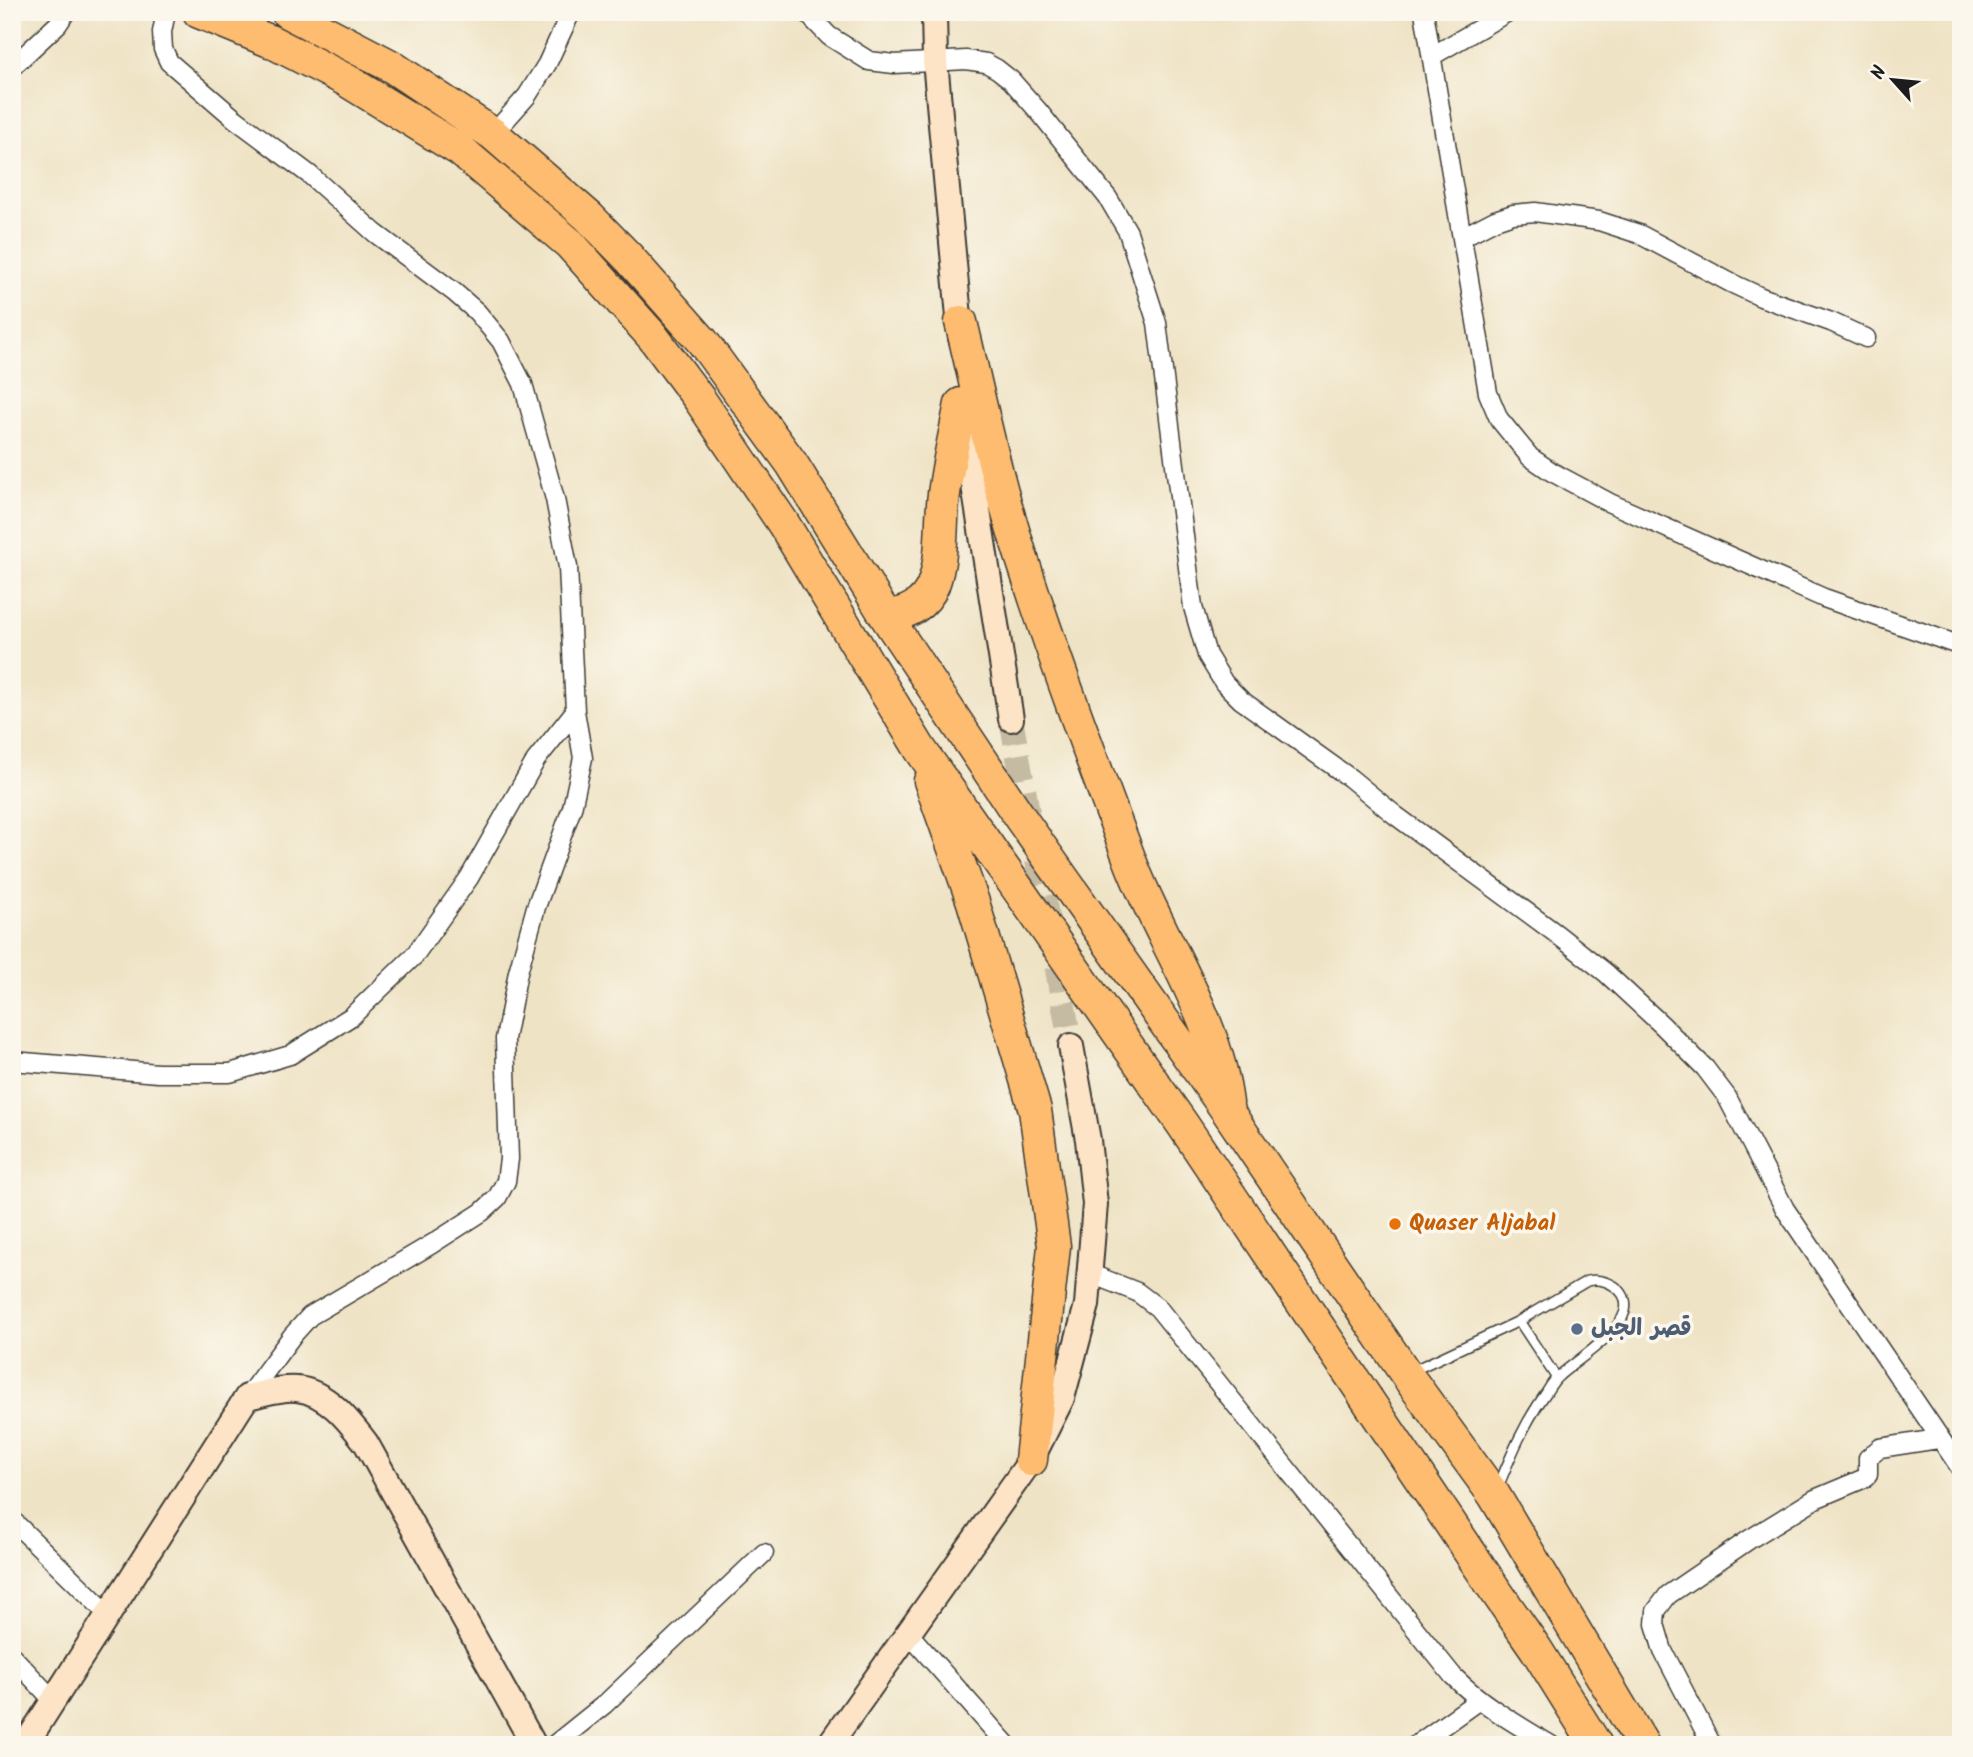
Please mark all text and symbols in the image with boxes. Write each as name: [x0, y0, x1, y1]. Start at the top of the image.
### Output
north arrow: [1857, 46, 1927, 116]
text: N: [1864, 61, 1896, 85]
place label: Quaser Aljabal: [1409, 1206, 1556, 1242]
marker: Quaser Aljabal: [1387, 1216, 1403, 1232]
place label: قصر الجبل: [1591, 1311, 1692, 1347]
marker: قصر الجبل: [1569, 1321, 1585, 1337]

